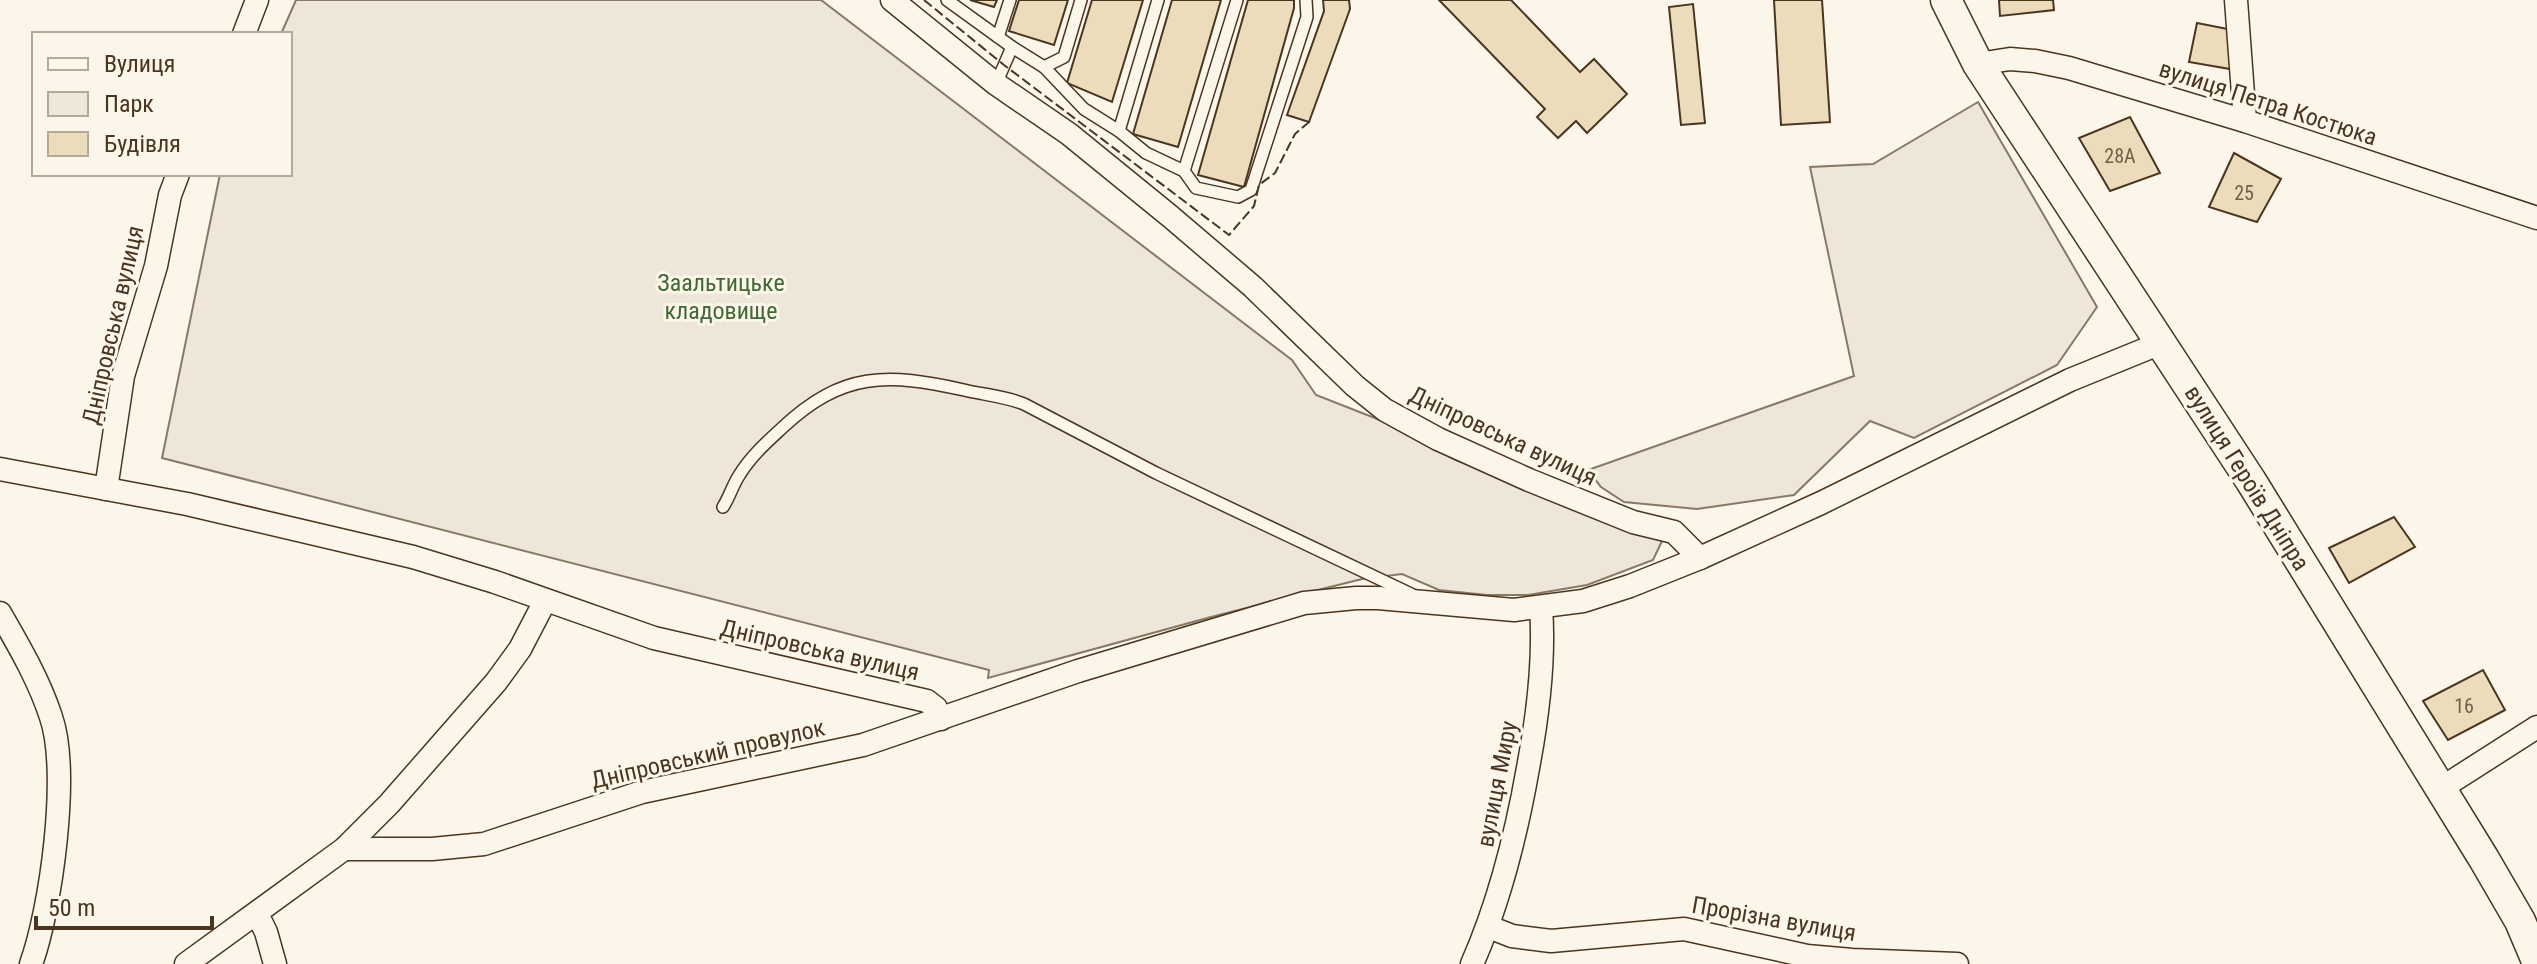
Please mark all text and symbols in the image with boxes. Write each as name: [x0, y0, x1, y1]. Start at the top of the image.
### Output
legend: [32, 32, 292, 176]
text: Вулиця: [104, 50, 175, 78]
street label: вулиця Петра Костюка: [2156, 55, 2380, 151]
text: Парк: [104, 90, 154, 118]
text: Будівля: [104, 130, 181, 158]
house number: 28А: [2104, 144, 2136, 168]
house number: 25: [2234, 181, 2254, 205]
street label: Дніпровська вулиця: [77, 223, 149, 427]
park label: Заальтицьке кладовище: [657, 269, 785, 325]
street label: Дніпровська вулиця: [1405, 380, 1601, 492]
street label: вулиця Героїв Дніпра: [2179, 380, 2315, 576]
street label: Дніпровська вулиця: [718, 614, 922, 686]
house number: 16: [2454, 694, 2474, 718]
street label: Дніпровський провулок: [588, 713, 828, 795]
street label: вулиця Миру: [1471, 719, 1523, 849]
scale bar: [36, 880, 212, 930]
street label: Прорізна вулиця: [1690, 891, 1858, 947]
text: 50 m: [48, 894, 95, 922]

